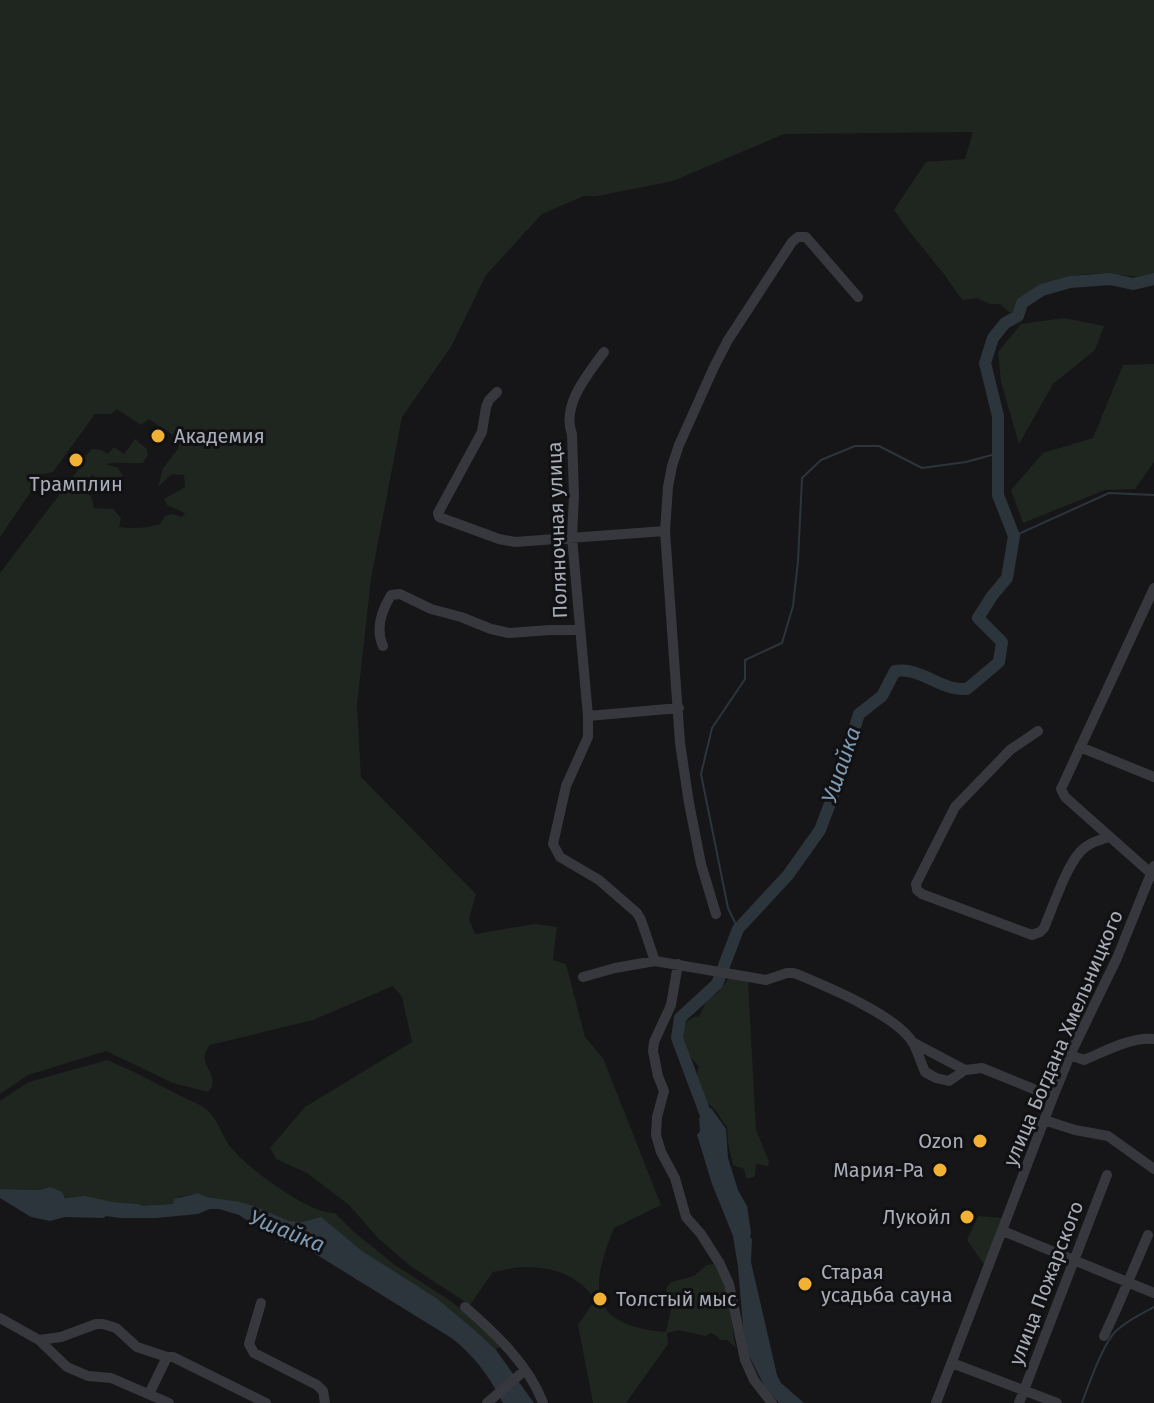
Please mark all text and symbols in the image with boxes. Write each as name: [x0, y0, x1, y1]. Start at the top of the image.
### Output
place label: Академия: [174, 424, 265, 448]
marker: Академия: [149, 427, 167, 445]
street label: Поляночная улица: [542, 441, 572, 619]
marker: Трамплин: [67, 451, 85, 469]
place label: Трамплин: [29, 472, 123, 496]
water label: Ушайка: [815, 723, 867, 807]
street label: улица Богдана Хмельницкого: [998, 906, 1128, 1170]
place label: Ozon: [918, 1129, 964, 1153]
marker: Ozon: [971, 1132, 989, 1150]
place label: Мария-Ра: [833, 1158, 924, 1182]
marker: Мария-Ра: [931, 1161, 949, 1179]
street label: улица Пожарского: [1004, 1197, 1088, 1369]
water label: Ушайка: [245, 1204, 329, 1258]
place label: Лукойл: [883, 1205, 951, 1229]
marker: Лукойл: [958, 1208, 976, 1226]
place label: Старая усадьба сауна: [821, 1260, 953, 1307]
marker: Старая усадьба сауна: [796, 1275, 814, 1293]
place label: Толстый мыс: [616, 1287, 736, 1311]
marker: Толстый мыс: [591, 1290, 609, 1308]

